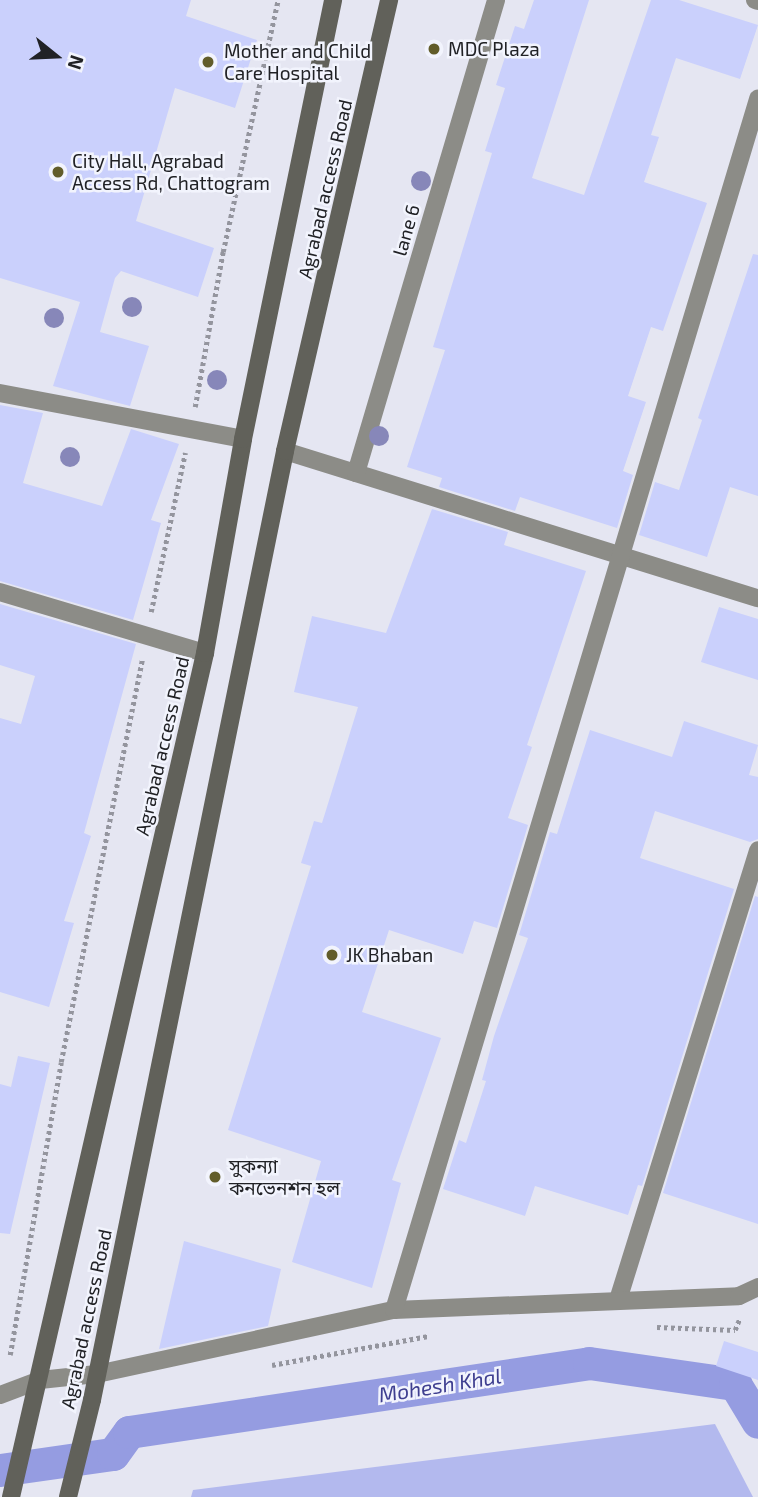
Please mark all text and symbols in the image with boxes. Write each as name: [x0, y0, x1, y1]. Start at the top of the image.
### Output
north arrow: [21, 21, 91, 91]
place label: MDC Plaza: [448, 38, 540, 60]
place label: Mother and Child Care Hospital: [224, 40, 371, 84]
marker: MDC Plaza: [426, 41, 442, 57]
marker: Mother and Child Care Hospital: [198, 52, 218, 72]
text: N: [63, 53, 90, 73]
street label: Agrabad access Road: [293, 97, 357, 281]
place label: City Hall, Agrabad Access Rd, Chattogram: [72, 150, 270, 194]
marker: City Hall, Agrabad Access Rd, Chattogram: [50, 164, 66, 180]
street label: lane 6: [388, 202, 424, 258]
street label: Agrabad access Road: [130, 654, 194, 838]
place label: JK Bhaban: [346, 944, 433, 966]
marker: JK Bhaban: [324, 947, 340, 963]
place label: সুকন্যা কনভেনশন হল: [229, 1155, 340, 1199]
marker: সুকন্যা কনভেনশন হল: [207, 1169, 223, 1185]
street label: Agrabad access Road: [56, 1227, 116, 1411]
water label: Mohesh Khal: [377, 1363, 503, 1407]

